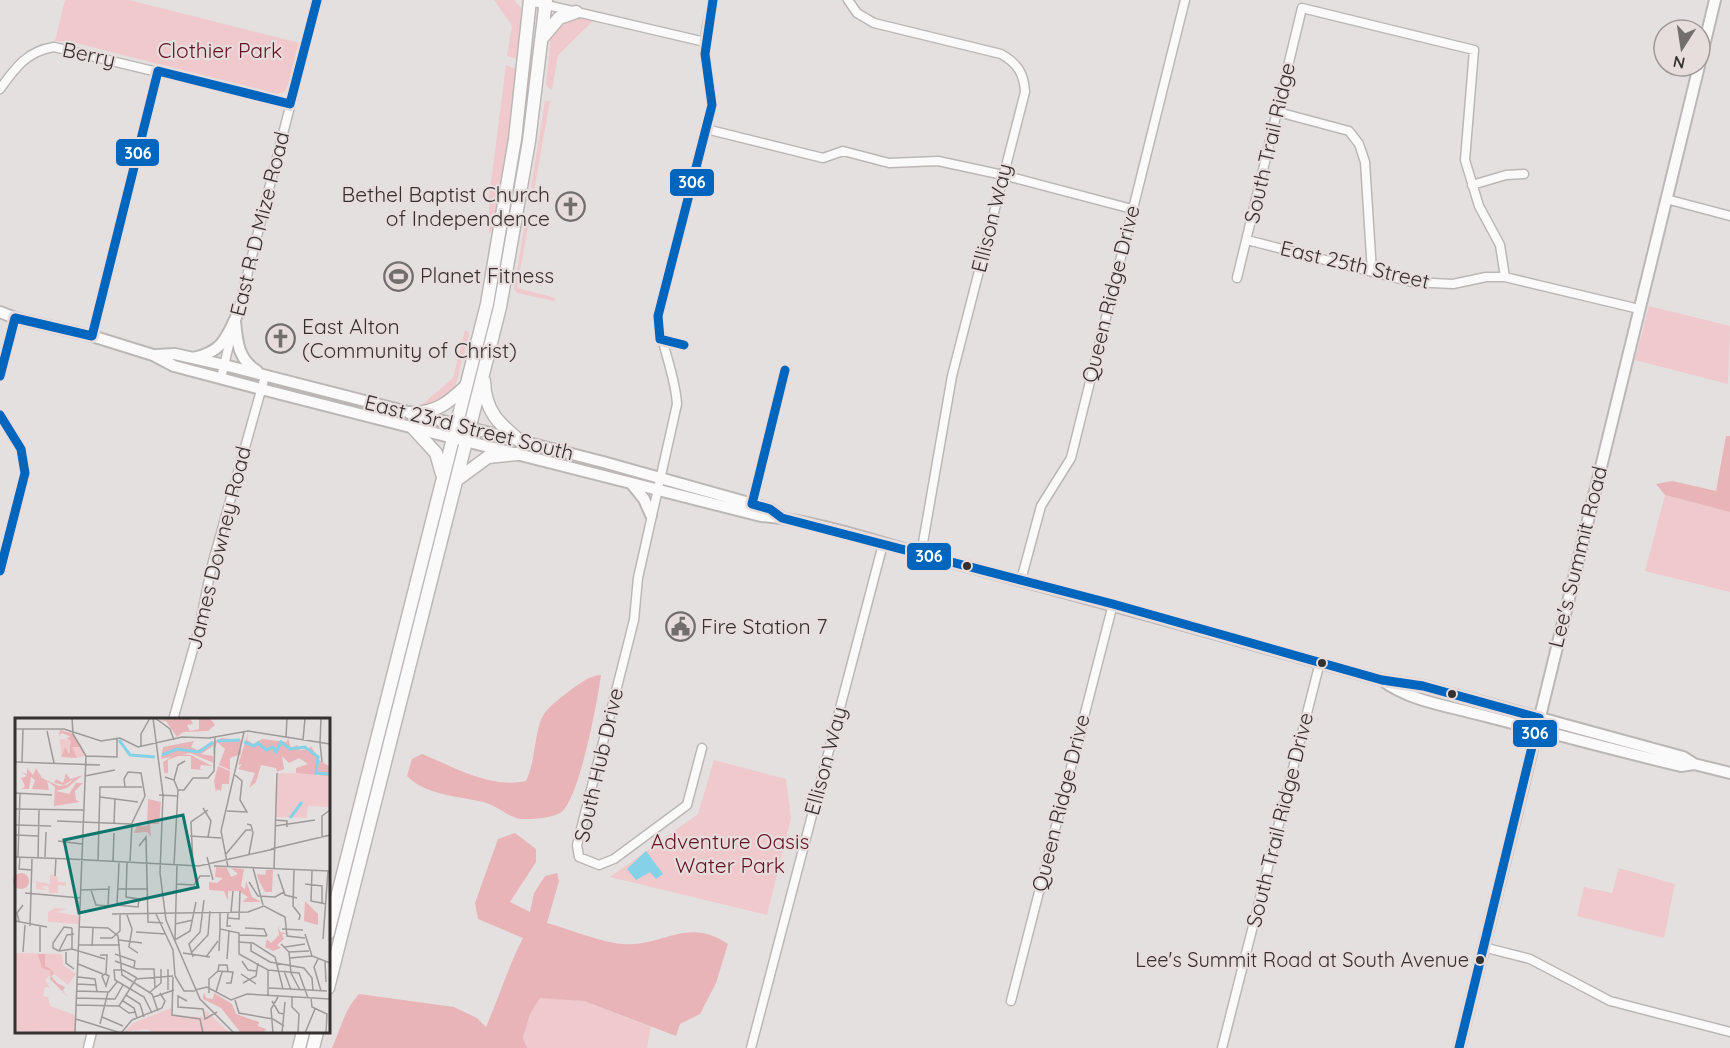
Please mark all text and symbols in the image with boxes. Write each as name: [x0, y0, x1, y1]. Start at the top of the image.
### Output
north arrow: [1652, 18, 1712, 78]
street label: Berry: [60, 36, 118, 72]
park label: Clothier Park: [158, 37, 282, 63]
text: N: [1671, 52, 1687, 74]
street label: South Trail Ridge: [1238, 60, 1300, 226]
street label: East R D Mize Road: [224, 129, 295, 319]
line badge: 306: [115, 138, 160, 167]
text: 306: [124, 143, 152, 163]
street label: Ellison Way: [965, 161, 1017, 275]
line badge: 306: [669, 168, 715, 197]
text: 306: [678, 172, 706, 192]
place label: Bethel Baptist Church of Independence: [342, 181, 550, 231]
church icon: Bethel Baptist Church of Independence: [555, 191, 587, 223]
street label: Queen Ridge Drive: [1075, 202, 1145, 385]
street label: East 25th Street: [1278, 234, 1432, 294]
sports icon: Planet Fitness: [383, 260, 415, 292]
place label: Planet Fitness: [420, 262, 554, 288]
place label: East Alton (Community of Christ): [302, 313, 517, 363]
church icon: East Alton (Community of Christ): [265, 323, 297, 355]
street label: East 23rd Street South: [362, 388, 577, 466]
street label: James Downey Road: [180, 443, 256, 652]
street label: Lee's Summit Road: [1542, 463, 1612, 650]
line badge: 306: [906, 542, 952, 571]
text: 306: [915, 546, 943, 566]
unlabelled marker: [961, 560, 973, 572]
public building icon: Fire Station 7: [664, 611, 696, 643]
place label: Fire Station 7: [701, 613, 827, 639]
unlabelled marker: [1316, 657, 1328, 669]
street label: South Hub Drive: [568, 685, 628, 844]
unlabelled marker: [1446, 688, 1458, 700]
street label: Ellison Way: [798, 704, 852, 818]
street label: South Trail Ridge Drive: [1240, 710, 1318, 930]
street label: Queen Ridge Drive: [1025, 711, 1095, 894]
inset map: [15, 718, 330, 1033]
line badge: 306: [1512, 719, 1558, 748]
text: 306: [1521, 723, 1549, 743]
park label: Adventure Oasis Water Park: [651, 828, 809, 878]
place label: Lee's Summit Road at South Avenue: [1135, 947, 1469, 972]
marker: Lee's Summit Road at South Avenue: [1474, 954, 1486, 966]

